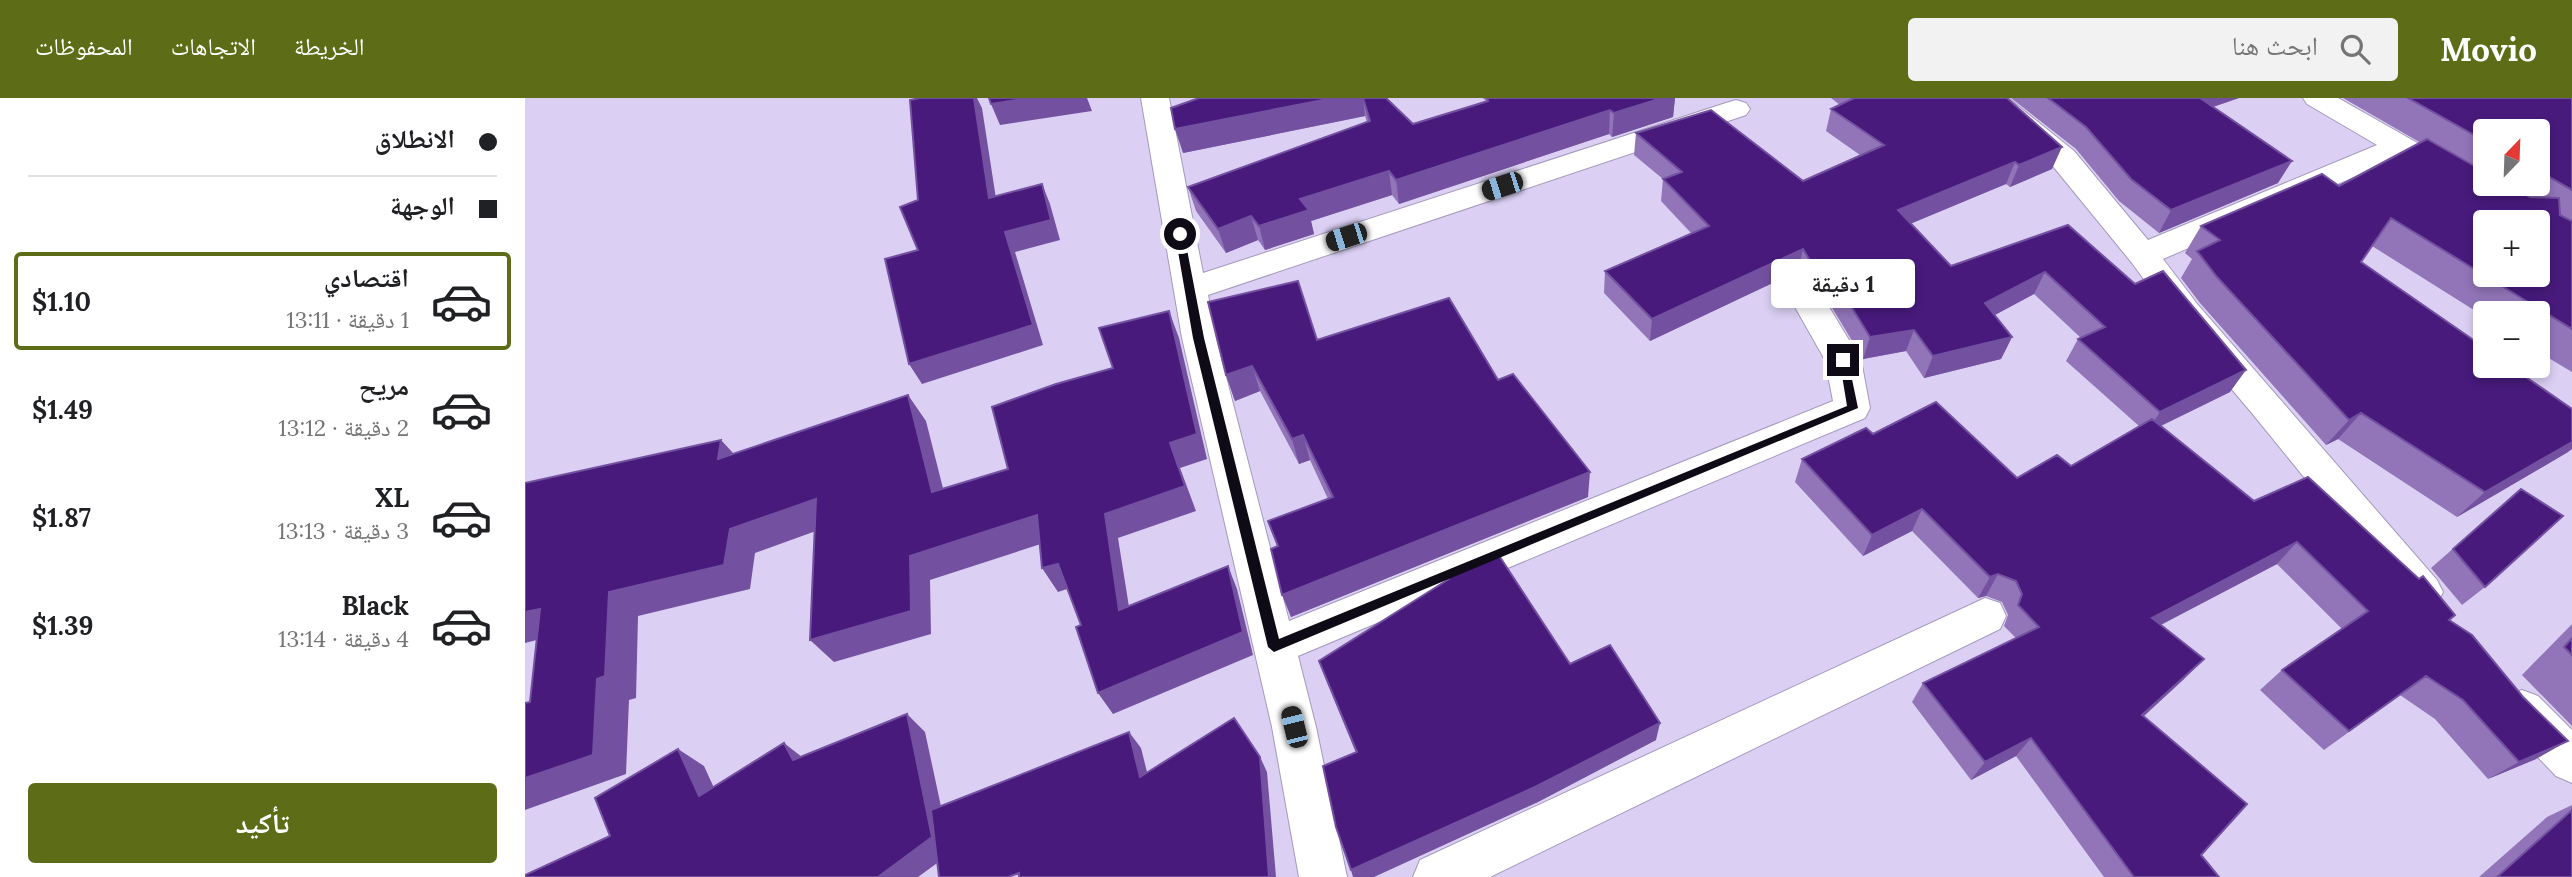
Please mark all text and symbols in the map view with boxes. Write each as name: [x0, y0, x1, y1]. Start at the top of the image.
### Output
search box: [1908, 18, 2398, 81]
text: Movio: [2440, 28, 2537, 70]
text: ابحث هنا: [2232, 29, 2318, 62]
icon: search: [2336, 30, 2374, 68]
text: المحفوظات: [35, 31, 133, 62]
text: الاتجاهات: [171, 31, 256, 62]
text: الخريطة: [294, 31, 365, 62]
north arrow: [2473, 119, 2550, 196]
map controls: [2473, 119, 2550, 378]
text: الانطلاق: [375, 122, 455, 155]
car: [1479, 170, 1526, 202]
text: الوجهة: [390, 189, 455, 222]
button: +: [2473, 210, 2550, 287]
route start: [1164, 218, 1196, 250]
car: [1323, 221, 1370, 253]
callout: 1 دقيقة: [1771, 258, 1915, 308]
text: اقتصادي: [324, 261, 409, 294]
text: 1 دقيقة: [1811, 269, 1875, 298]
icon: car: [430, 270, 493, 333]
text: $1.10: [32, 285, 91, 318]
button: −: [2473, 301, 2550, 378]
text: 1 دقيقة · 13:11: [286, 305, 409, 334]
route end: [1827, 344, 1859, 376]
text: مريح: [359, 369, 409, 402]
icon: car: [430, 378, 493, 441]
text: $1.49: [32, 393, 93, 426]
text: 2 دقيقة · 13:12: [278, 413, 409, 442]
text: XL: [375, 481, 409, 514]
icon: car: [430, 486, 493, 549]
text: $1.87: [32, 501, 91, 534]
text: 3 دقيقة · 13:13: [277, 516, 409, 545]
text: Black: [341, 589, 409, 622]
icon: car: [430, 594, 493, 657]
text: $1.39: [32, 609, 93, 642]
text: 4 دقيقة · 13:14: [278, 624, 409, 653]
car: [1279, 704, 1310, 750]
button: تأكيد: [28, 783, 497, 863]

